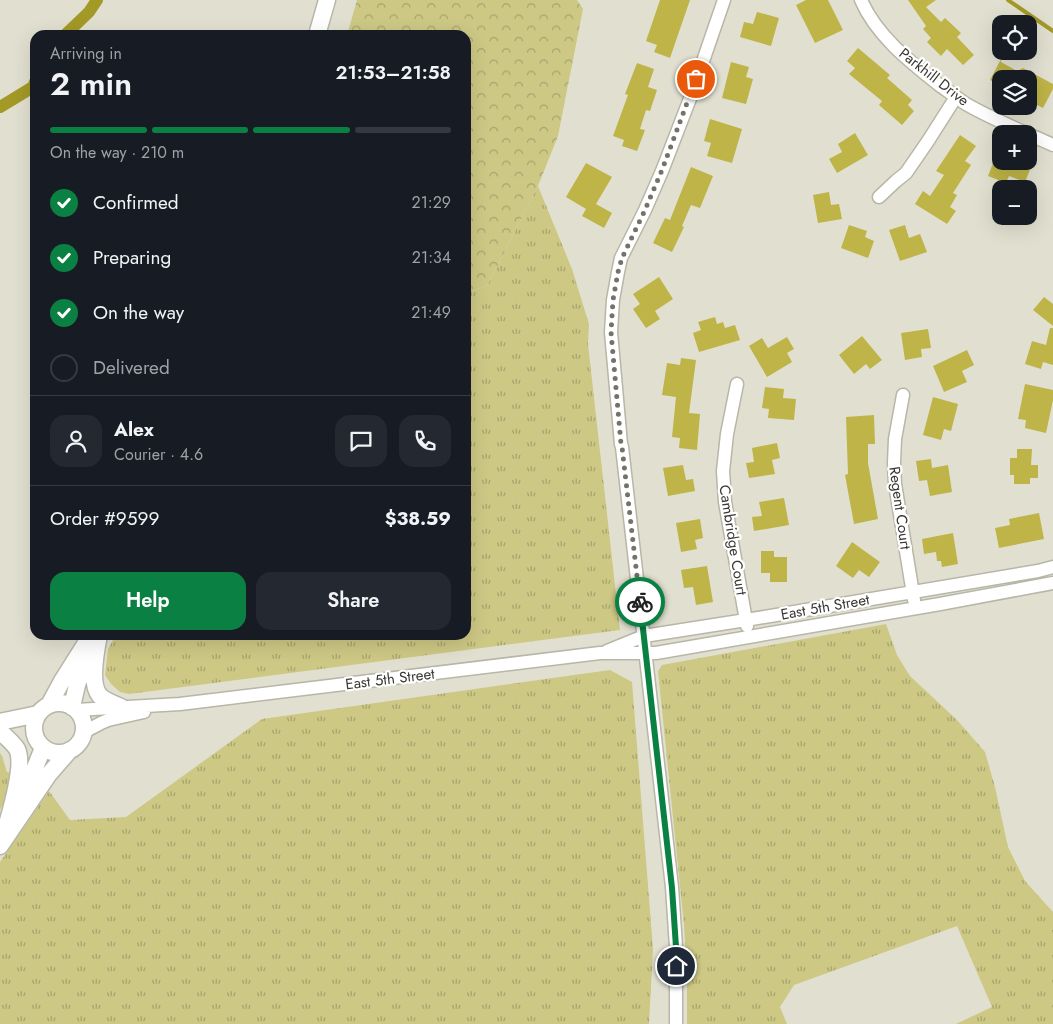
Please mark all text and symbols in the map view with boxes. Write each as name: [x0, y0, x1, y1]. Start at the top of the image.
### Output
map controls: [992, 15, 1037, 225]
button: locate: [992, 15, 1037, 60]
text: Arriving in: [50, 42, 122, 65]
street label: Parkhill Drive: [894, 43, 974, 111]
pin: [675, 58, 717, 100]
text: 21:53–21:58: [335, 59, 451, 86]
text: 2 min: [50, 61, 132, 107]
icon: bag: [682, 65, 710, 93]
button: layers: [992, 70, 1037, 115]
button: +: [992, 125, 1037, 170]
text: On the way · 210 m: [50, 141, 184, 164]
button: −: [992, 180, 1037, 225]
icon: check: [50, 189, 78, 217]
text: Confirmed: [93, 189, 179, 216]
text: 21:29: [412, 191, 451, 214]
icon: check: [50, 244, 78, 272]
text: Preparing: [93, 244, 171, 271]
text: 21:34: [412, 246, 451, 269]
icon: check: [50, 299, 78, 327]
text: On the way: [93, 299, 184, 326]
text: 21:49: [411, 301, 451, 324]
text: Delivered: [93, 354, 170, 381]
button: person: [50, 415, 102, 467]
button: chat: [335, 415, 387, 467]
button: phone: [399, 415, 451, 467]
text: Alex: [114, 416, 154, 443]
text: Courier · 4.6: [114, 443, 203, 466]
street label: Regent Court: [883, 465, 917, 551]
street label: Cambridge Court: [713, 483, 753, 597]
text: Order #9599: [50, 505, 159, 532]
text: $38.59: [385, 505, 451, 532]
button: Help: [50, 572, 246, 630]
button: Share: [256, 572, 451, 630]
courier: [615, 577, 665, 627]
icon: bike: [626, 588, 654, 616]
street label: East 5th Street: [779, 588, 872, 626]
street label: East 5th Street: [344, 663, 436, 695]
pin: [655, 945, 697, 987]
icon: home: [662, 952, 690, 980]

